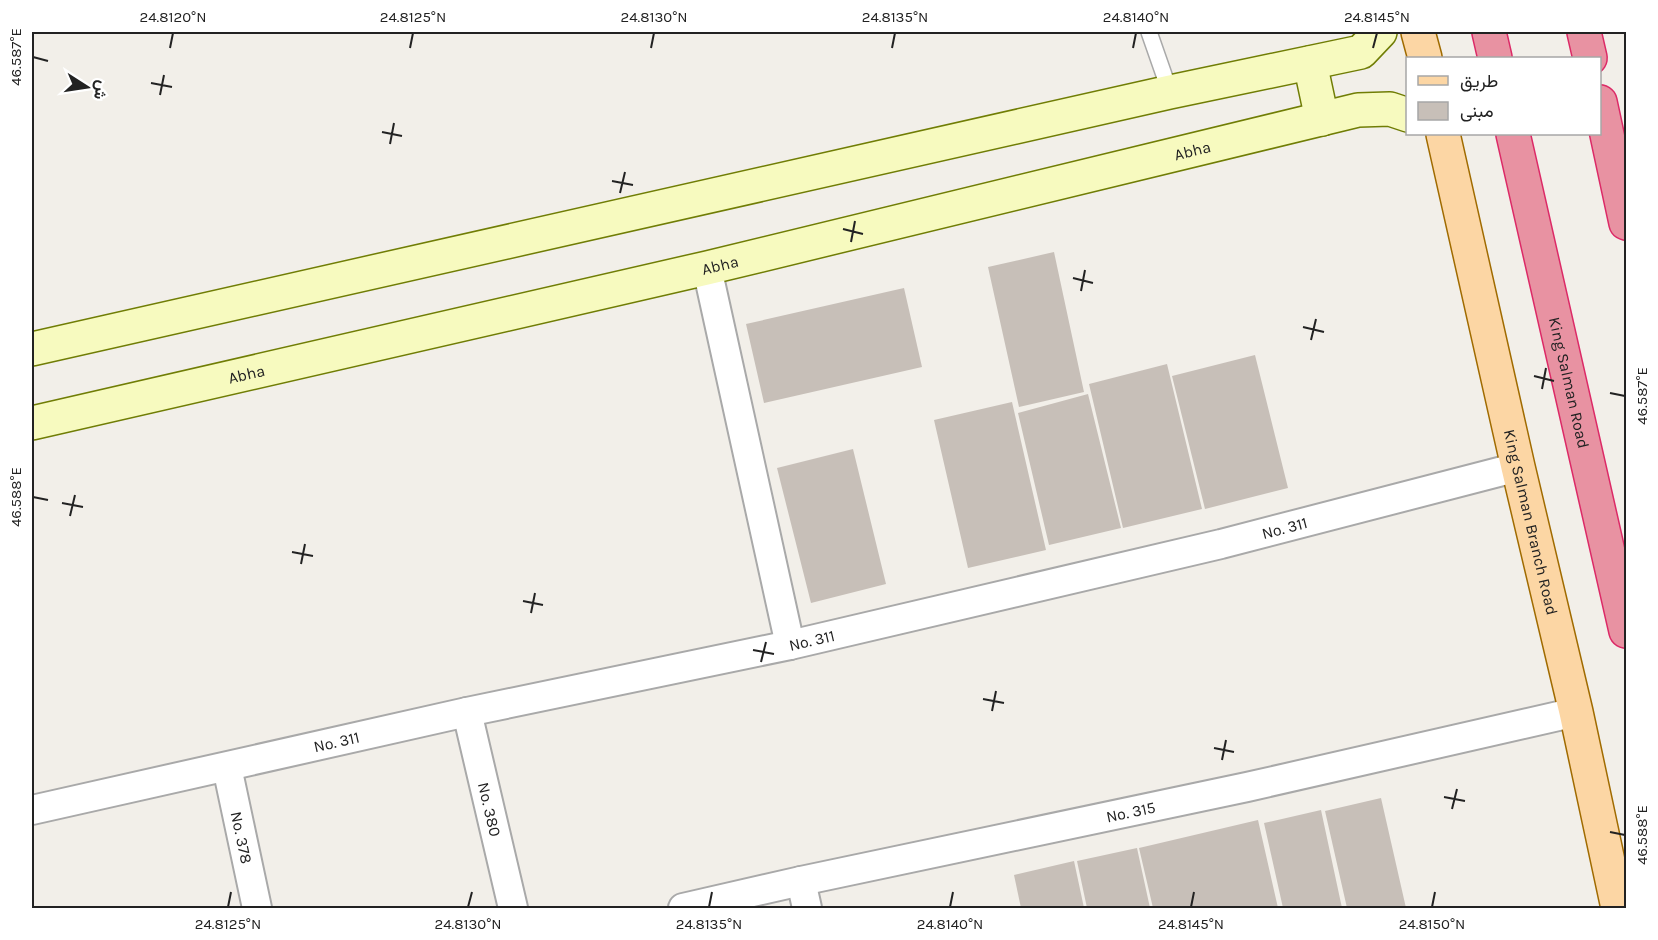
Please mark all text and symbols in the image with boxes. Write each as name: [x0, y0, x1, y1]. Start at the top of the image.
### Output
text: 24.8120°N: [140, 8, 206, 26]
text: 24.8125°N: [380, 8, 446, 26]
text: 24.8130°N: [620, 8, 688, 26]
text: 24.8135°N: [862, 8, 928, 26]
text: 24.8140°N: [1103, 8, 1169, 26]
text: 24.8145°N: [1344, 8, 1410, 26]
text: 46.587°E: [7, 28, 25, 86]
north arrow: [57, 57, 117, 117]
legend: [1406, 57, 1601, 135]
text: طريق: [1460, 70, 1498, 92]
text: ش: [90, 79, 112, 101]
text: مبنى: [1460, 100, 1494, 122]
street label: Abha: [1172, 137, 1213, 164]
street label: Abha: [700, 251, 740, 278]
street label: King Salman Road: [1545, 315, 1594, 450]
street label: Abha: [226, 360, 267, 387]
text: 46.587°E: [1633, 367, 1651, 425]
street label: King Salman Branch Road: [1500, 427, 1562, 617]
text: 46.588°E: [7, 467, 25, 527]
street label: No. 311: [1260, 513, 1309, 543]
street label: No. 311: [787, 625, 836, 654]
street label: No. 311: [312, 727, 361, 756]
street label: No. 380: [474, 780, 505, 838]
street label: No. 315: [1104, 797, 1157, 826]
text: 46.588°E: [1633, 805, 1651, 865]
street label: No. 378: [227, 809, 257, 865]
text: 24.8125°N: [195, 915, 261, 933]
text: 24.8130°N: [434, 915, 502, 933]
text: 24.8135°N: [676, 915, 742, 933]
text: 24.8140°N: [917, 915, 983, 933]
text: 24.8145°N: [1158, 915, 1224, 933]
text: 24.8150°N: [1399, 915, 1465, 933]

